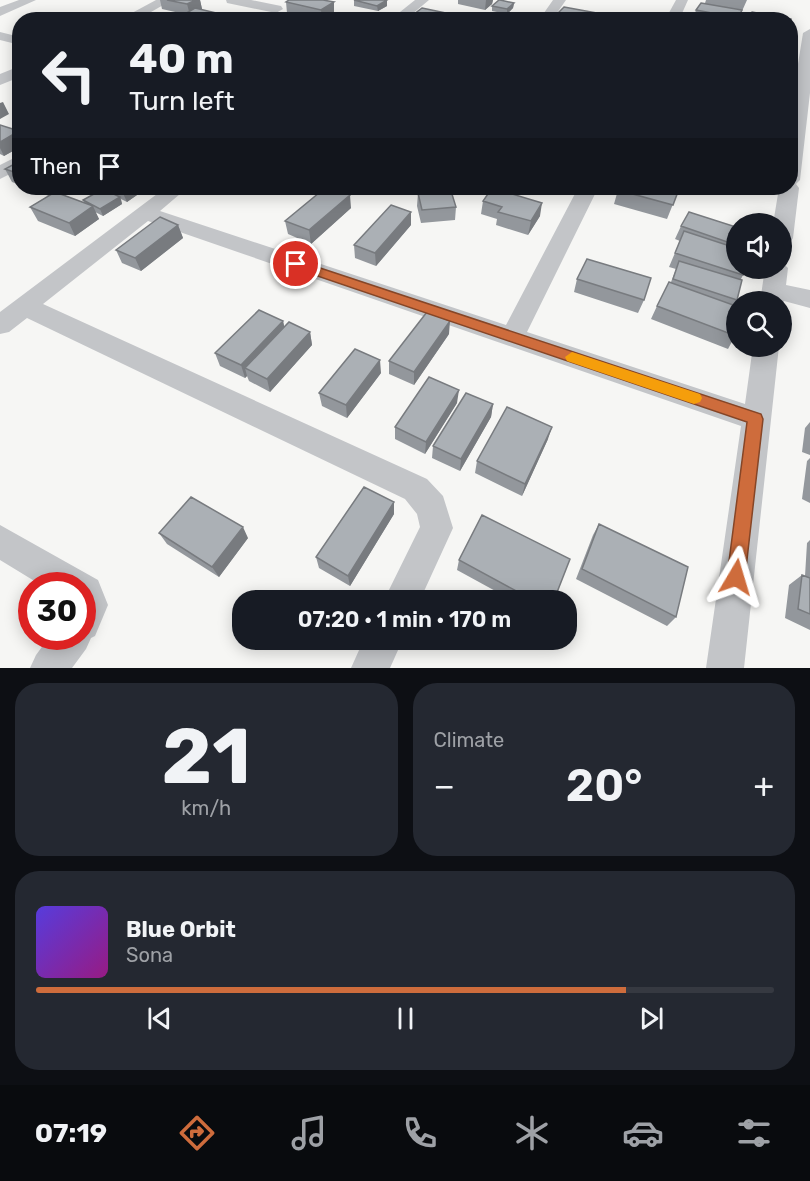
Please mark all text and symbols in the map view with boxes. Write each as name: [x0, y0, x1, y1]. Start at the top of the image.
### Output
text: 40 m: [129, 34, 234, 84]
icon: left: [30, 36, 108, 114]
text: Turn left: [129, 85, 234, 117]
icon: arrive: [93, 150, 126, 183]
text: Then: [30, 153, 81, 180]
map controls: [726, 213, 792, 357]
button: sound: [726, 213, 792, 279]
pin: [270, 238, 321, 289]
icon: arrive: [279, 247, 312, 280]
button: search: [726, 291, 792, 357]
position arrow: [704, 545, 768, 609]
speed limit sign: 30: [18, 572, 96, 650]
text: 07:20 · 1 min · 170 m: [298, 606, 511, 633]
text: 21: [162, 710, 251, 803]
text: Climate: [434, 728, 504, 752]
text: 20°: [566, 759, 643, 812]
text: −: [434, 766, 455, 805]
text: +: [753, 766, 774, 805]
text: km/h: [181, 796, 231, 820]
text: Blue Orbit: [126, 916, 236, 943]
text: Sona: [126, 943, 173, 967]
icon: previous: [143, 1002, 176, 1035]
icon: pause: [389, 1002, 422, 1035]
icon: next: [635, 1002, 668, 1035]
icon: directions: [176, 1112, 218, 1154]
icon: music: [288, 1112, 330, 1154]
icon: phone: [399, 1112, 441, 1154]
icon: climate: [511, 1112, 553, 1154]
icon: car: [622, 1112, 664, 1154]
icon: filters: [733, 1112, 775, 1154]
text: 07:19: [35, 1117, 107, 1149]

